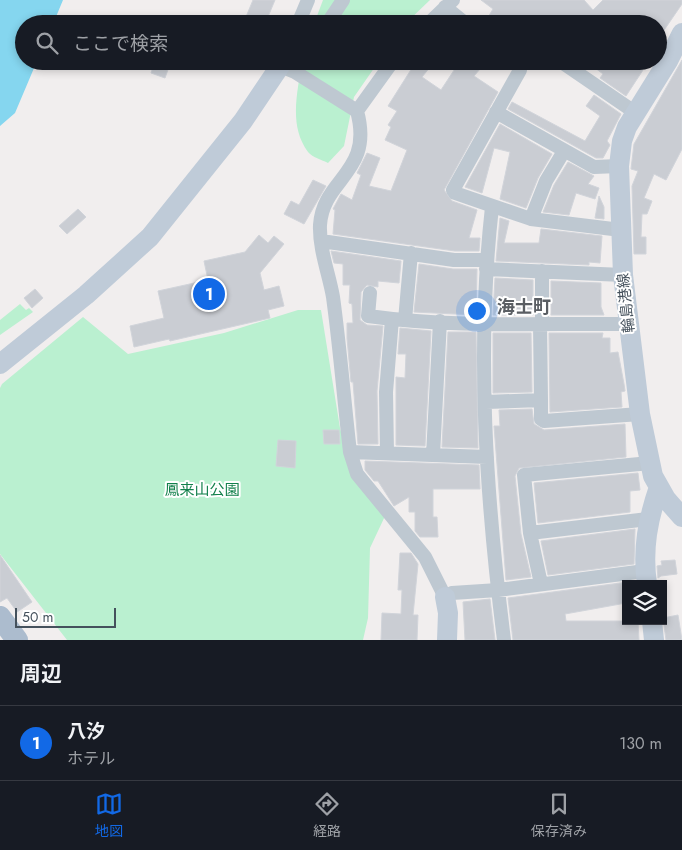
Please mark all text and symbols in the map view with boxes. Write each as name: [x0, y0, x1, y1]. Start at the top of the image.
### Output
search box: [15, 15, 667, 70]
icon: search: [33, 29, 61, 57]
text: ここで検索: [73, 30, 168, 57]
street label: 輪島港線: [612, 272, 640, 334]
pin: 1: [193, 275, 225, 313]
district label: 海士町: [497, 294, 551, 320]
your location: [464, 298, 490, 324]
park label: 鳳来山公園: [164, 479, 240, 501]
map controls: [622, 580, 667, 625]
button: layers: [622, 580, 667, 625]
scale bar: [15, 605, 116, 628]
text: 50 m: [22, 607, 53, 627]
text: 周辺: [20, 659, 62, 689]
text: 八汐: [67, 718, 105, 745]
text: 1: [32, 732, 40, 755]
text: 130 m: [619, 732, 662, 755]
text: ホテル: [67, 747, 115, 770]
tab: 地図: [95, 790, 123, 841]
tab: 経路: [313, 790, 341, 841]
tab: 保存済み: [531, 790, 587, 841]

